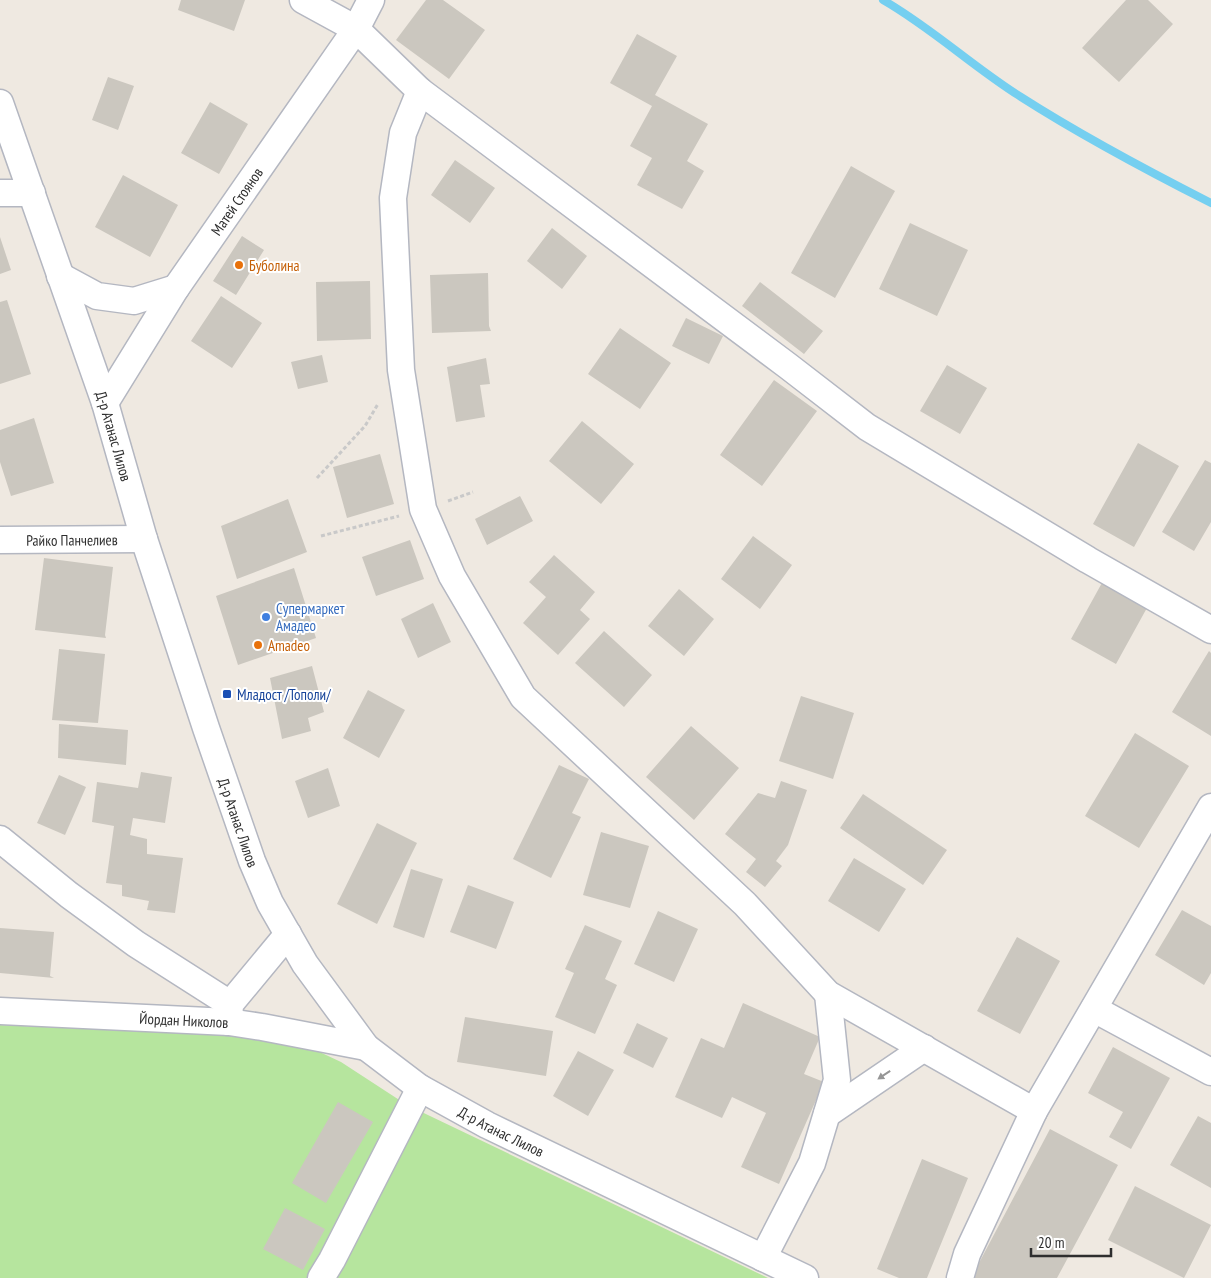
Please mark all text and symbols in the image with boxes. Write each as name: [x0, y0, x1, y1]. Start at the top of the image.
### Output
street label: Матей Стоянов: [206, 164, 267, 239]
place label: Буболина: [249, 256, 299, 275]
marker: Буболина: [233, 259, 245, 271]
street label: Д-р Атанас Лилов: [92, 388, 136, 483]
street label: Райко Панчелиев: [26, 530, 118, 549]
place label: Супермаркет Амадео: [276, 599, 345, 635]
marker: Супермаркет Амадео: [260, 611, 272, 623]
place label: Amadeo: [268, 636, 310, 655]
marker: Amadeo: [252, 639, 264, 651]
place label: Младост /Тополи/: [237, 685, 331, 704]
marker: Младост /Тополи/: [221, 688, 233, 700]
street label: Д-р Атанас Лилов: [214, 775, 263, 870]
street label: Йордан Николов: [139, 1008, 229, 1031]
one-way arrow: [877, 1070, 890, 1080]
street label: Д-р Атанас Лилов: [455, 1102, 547, 1161]
scale bar: [1031, 1226, 1111, 1258]
text: 20 m: [1038, 1233, 1064, 1252]

